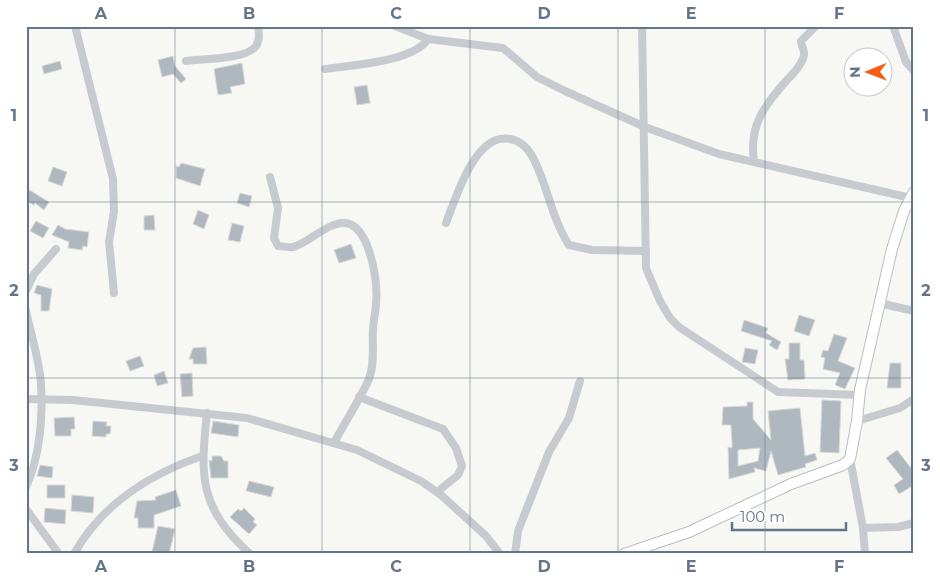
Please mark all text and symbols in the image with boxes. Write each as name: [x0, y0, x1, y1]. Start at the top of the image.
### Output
text: A: [94, 4, 108, 23]
text: B: [243, 4, 255, 23]
text: C: [390, 4, 402, 23]
text: D: [537, 4, 551, 23]
text: E: [686, 4, 696, 23]
text: F: [834, 4, 844, 23]
north arrow: [842, 48, 892, 98]
text: N: [846, 66, 864, 78]
text: 1: [11, 106, 17, 125]
text: 1: [923, 106, 929, 125]
text: 2: [9, 281, 19, 300]
text: 2: [921, 281, 931, 300]
text: 3: [8, 456, 19, 475]
text: 3: [920, 456, 931, 475]
scale bar: [732, 500, 846, 532]
text: 100 m: [740, 507, 785, 526]
text: A: [94, 557, 108, 576]
text: B: [243, 557, 255, 576]
text: C: [390, 557, 402, 576]
text: D: [537, 557, 551, 576]
text: E: [686, 557, 696, 576]
text: F: [834, 557, 844, 576]

